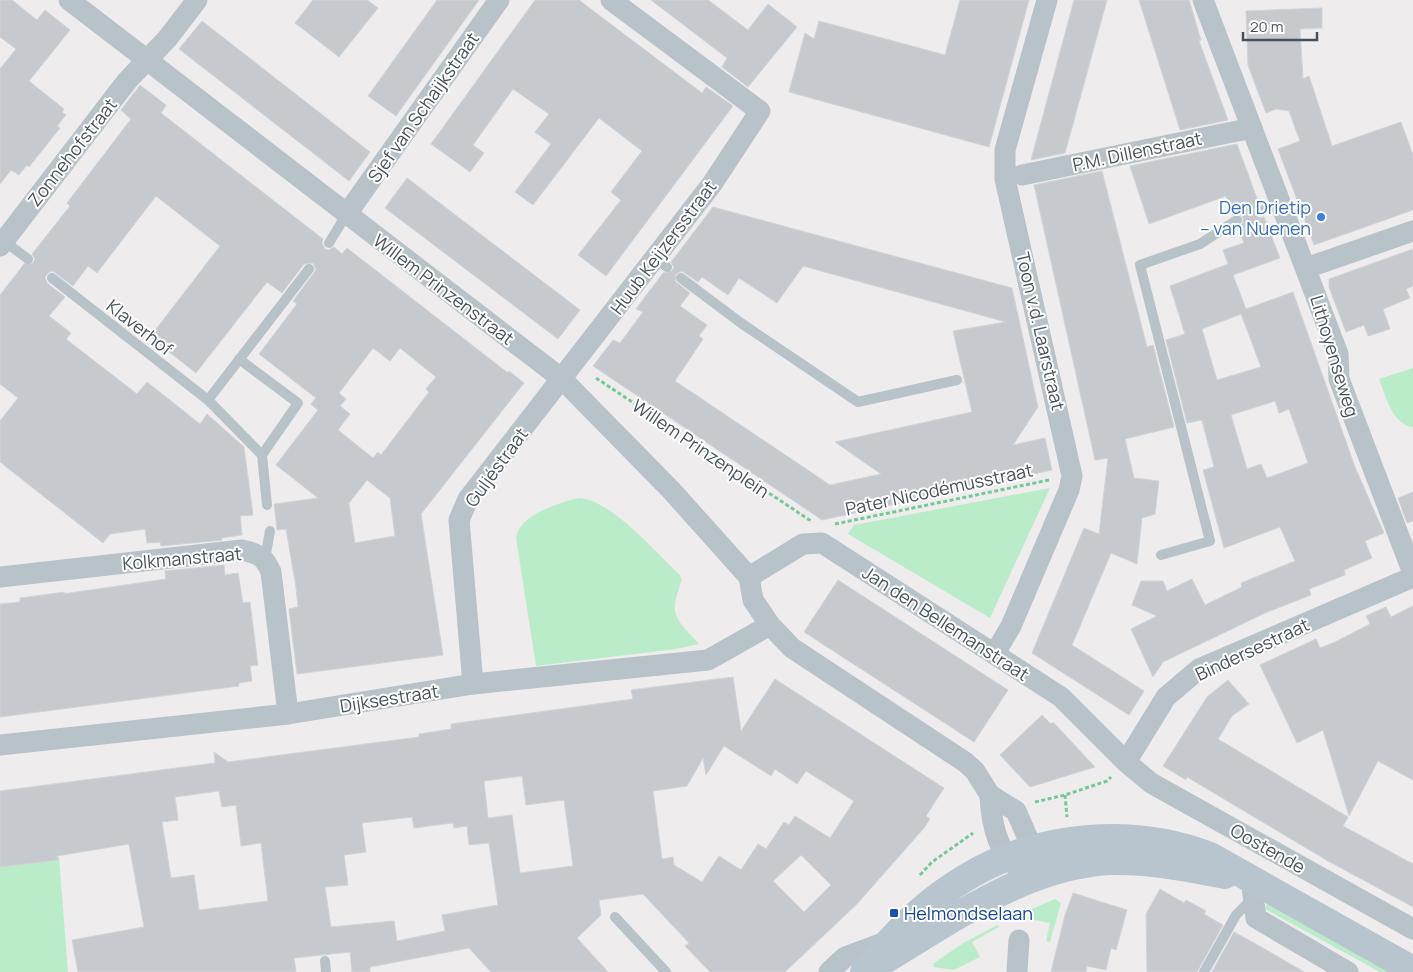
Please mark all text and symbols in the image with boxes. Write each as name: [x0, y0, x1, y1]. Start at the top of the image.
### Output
scale bar: [1243, 10, 1317, 42]
text: 20 m: [1250, 16, 1283, 37]
street label: Sjef van Schaijkstraat: [362, 27, 484, 187]
street label: Zonnehofstraat: [22, 93, 122, 211]
street label: P.M. Dillenstraat: [1070, 126, 1204, 176]
street label: Huub Keijzersstraat: [605, 175, 721, 319]
place label: Den Drietip – van Nuenen: [1200, 195, 1311, 240]
marker: Den Drietip – van Nuenen: [1315, 211, 1327, 223]
street label: Willem Prinzenstraat: [369, 228, 519, 350]
street label: Toon v.d. Laarstraat: [1011, 250, 1071, 412]
street label: Lithoyenseweg: [1305, 292, 1365, 420]
street label: Klaverhof: [102, 294, 179, 361]
street label: Willem Prinzenplein: [628, 393, 774, 503]
street label: Guljéstraat: [459, 422, 533, 512]
street label: Pater Nicodémusstraat: [843, 457, 1035, 521]
street label: Kolkmanstraat: [121, 541, 243, 575]
street label: Jan den Bellemanstraat: [858, 560, 1034, 686]
street label: Bindersestraat: [1191, 612, 1313, 686]
street label: Dijksestraat: [338, 678, 440, 718]
street label: Oostende: [1226, 818, 1310, 878]
place label: Helmondselaan: [904, 901, 1033, 925]
marker: Helmondselaan: [888, 907, 900, 919]

